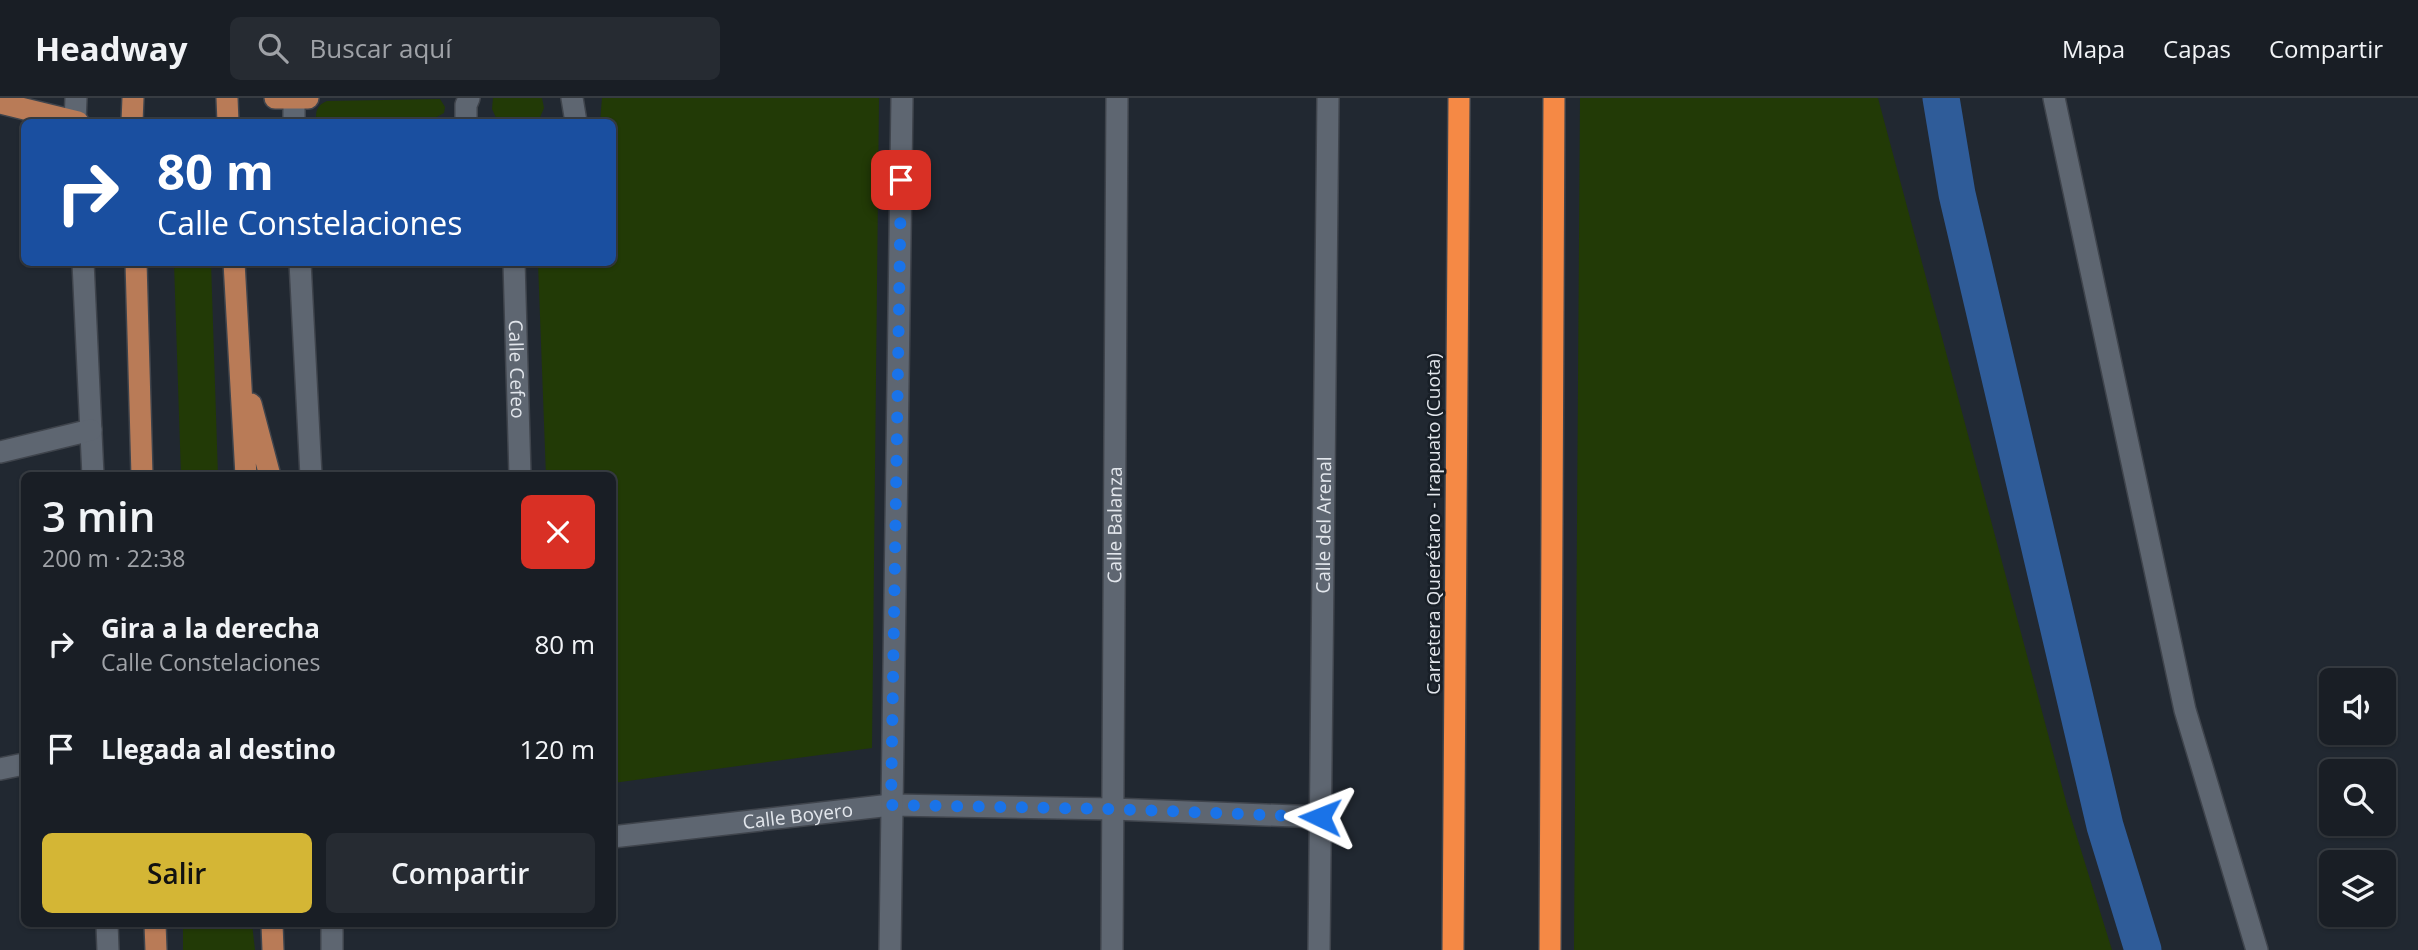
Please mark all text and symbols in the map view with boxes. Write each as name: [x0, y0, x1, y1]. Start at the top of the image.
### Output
search box: [230, 17, 720, 80]
text: Headway: [35, 26, 188, 71]
icon: search: [254, 29, 292, 67]
text: Buscar aquí: [310, 30, 452, 66]
text: Mapa: [2062, 32, 2125, 65]
text: Capas: [2163, 32, 2231, 65]
text: Compartir: [2269, 32, 2383, 65]
text: 80 m: [157, 138, 274, 204]
icon: right: [42, 147, 133, 238]
pin: [871, 150, 931, 210]
icon: arrive: [882, 161, 920, 199]
text: Calle Constelaciones: [157, 201, 462, 244]
street label: Calle Cefeo: [503, 319, 531, 419]
street label: Carretera Querétaro - Irapuato (Cuota): [1420, 353, 1446, 695]
street label: Calle del Arenal: [1310, 456, 1337, 594]
street label: Calle Balanza: [1101, 466, 1128, 584]
text: 3 min: [42, 487, 155, 544]
button: close: [521, 495, 595, 569]
text: 200 m · 22:38: [42, 542, 185, 574]
text: Gira a la derecha: [101, 610, 320, 646]
icon: right: [42, 625, 80, 663]
text: 80 m: [534, 626, 595, 662]
text: Calle Constelaciones: [101, 646, 321, 678]
map controls: [2319, 668, 2396, 927]
button: sound: [2319, 668, 2396, 745]
icon: arrive: [42, 730, 80, 768]
text: Llegada al destino: [101, 731, 336, 767]
text: 120 m: [520, 731, 595, 767]
button: search: [2319, 759, 2396, 836]
position arrow: [1283, 780, 1357, 854]
street label: Calle Boyero: [741, 796, 854, 835]
button: Salir: [42, 833, 312, 913]
button: Compartir: [326, 833, 595, 913]
button: layers: [2319, 850, 2396, 927]

